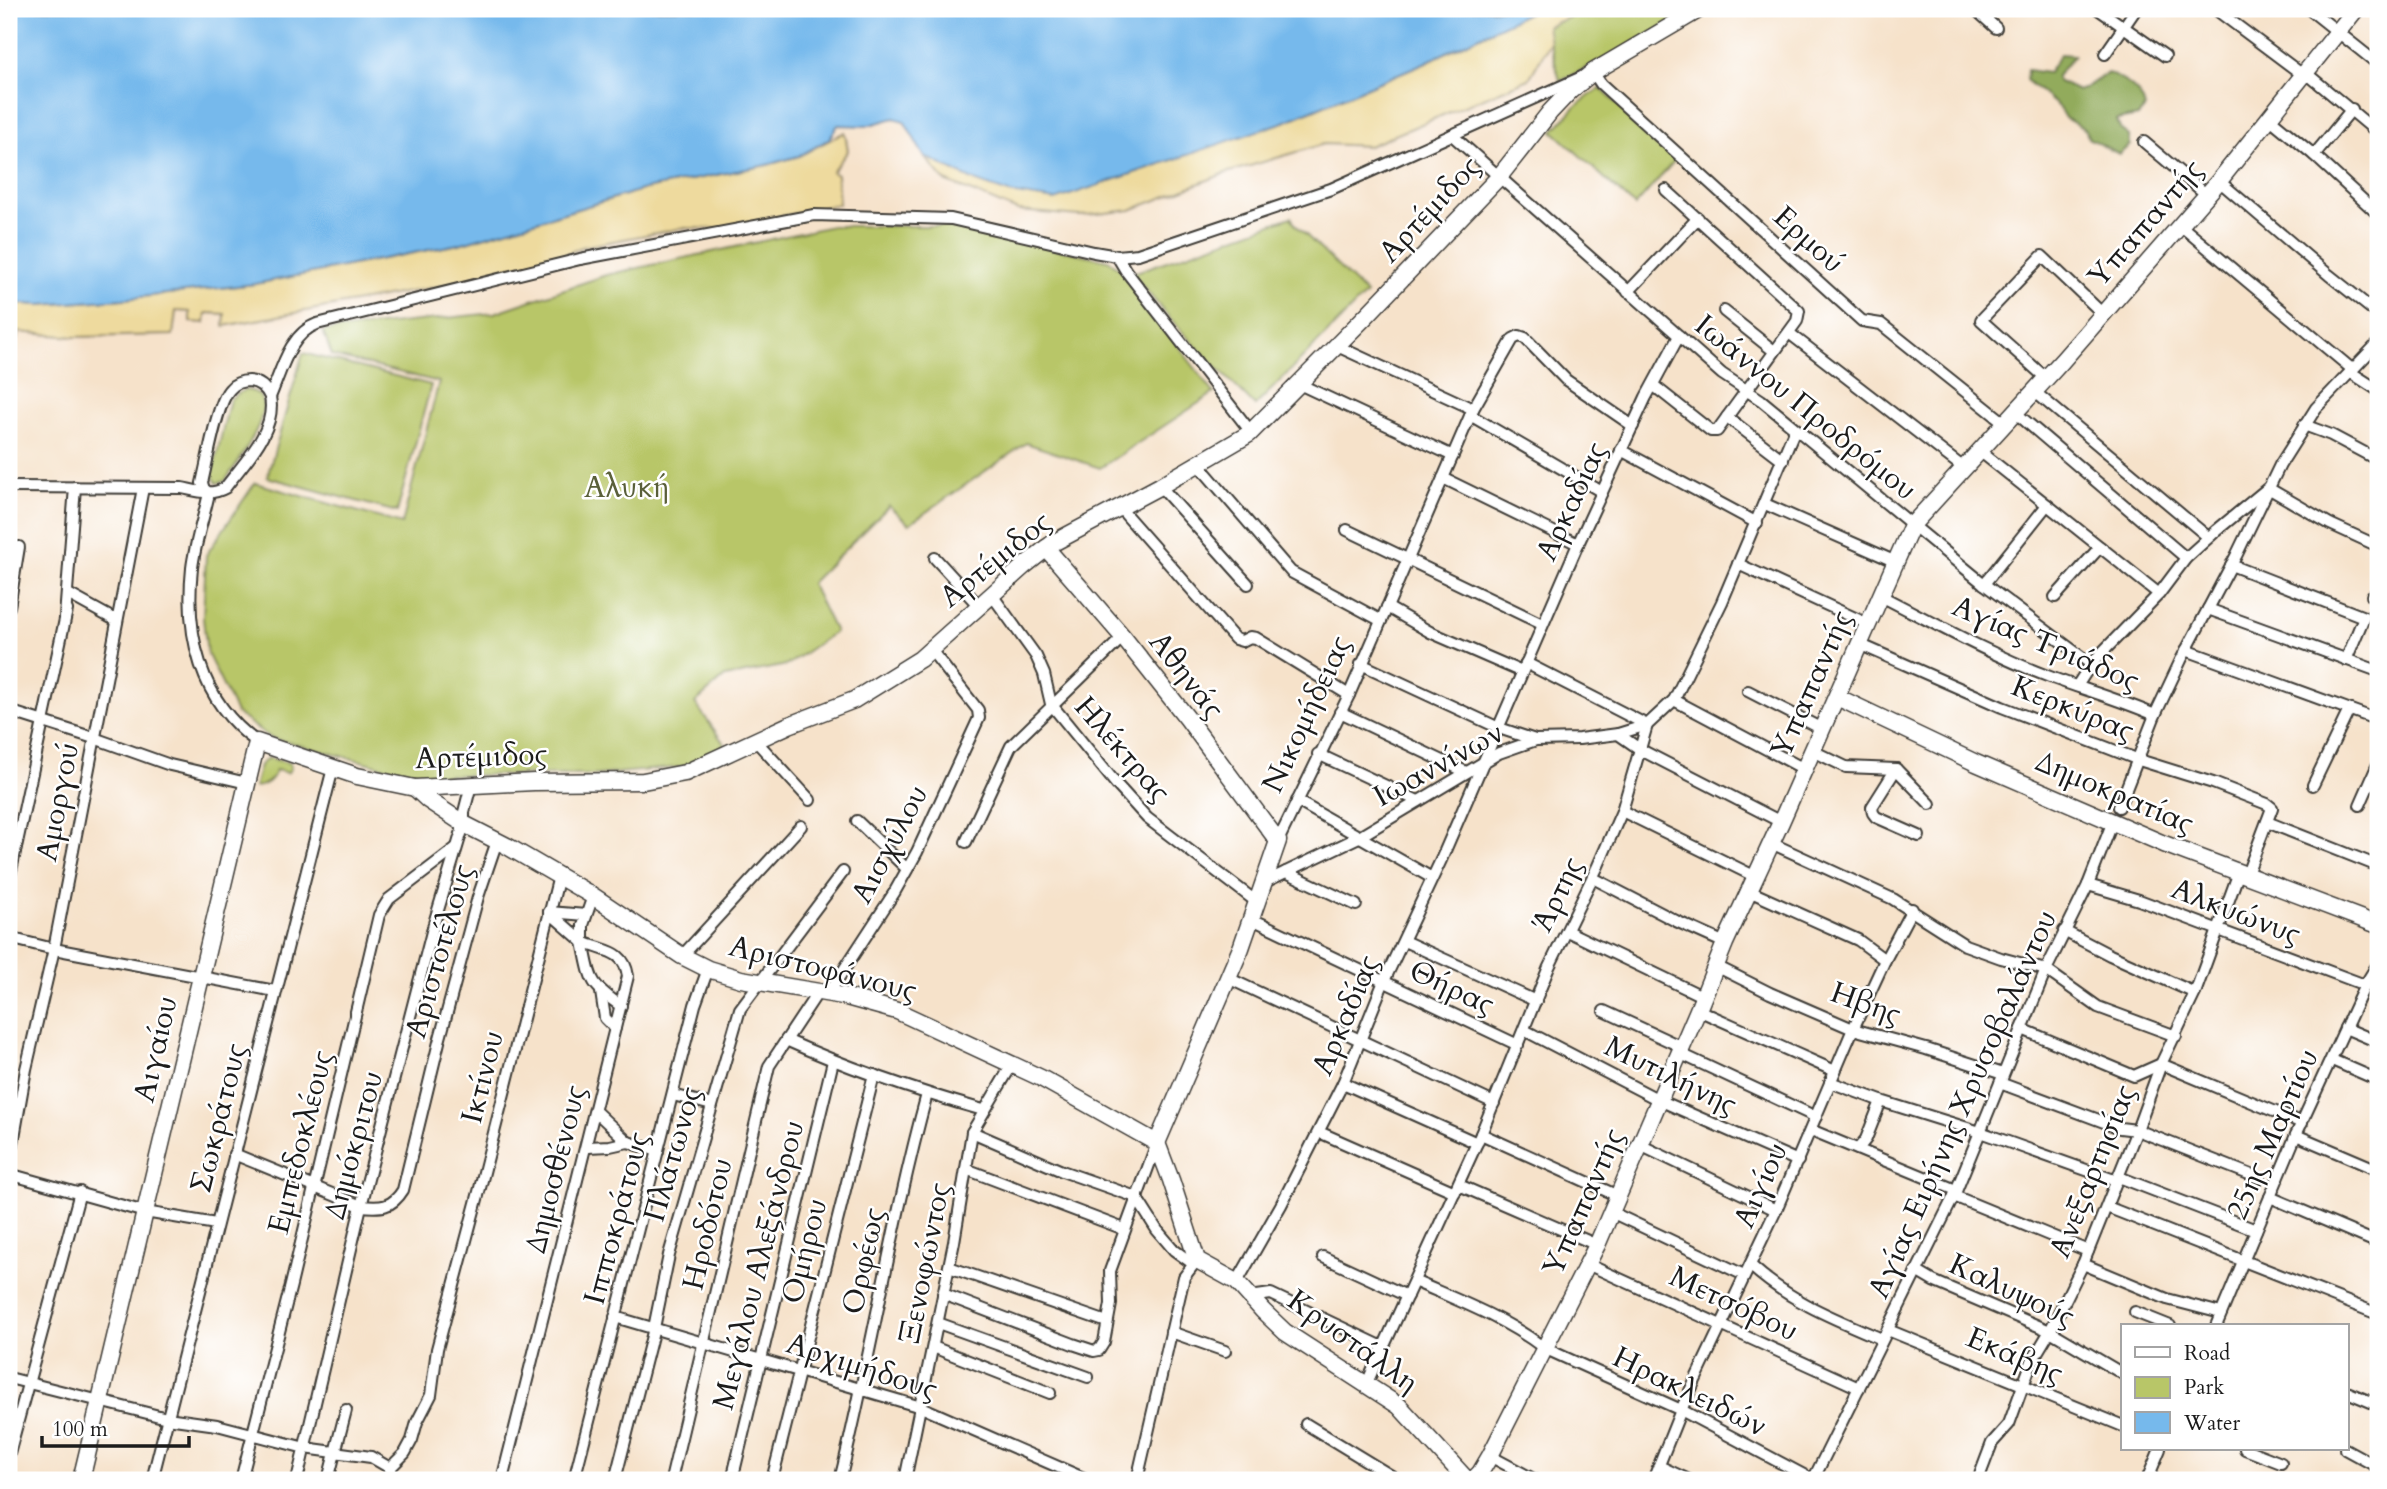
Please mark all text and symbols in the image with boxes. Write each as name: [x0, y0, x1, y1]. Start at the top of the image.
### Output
street label: Αρτέμιδος: [1369, 147, 1490, 272]
street label: Υπαπαντής: [2078, 150, 2213, 296]
street label: Ερμού: [1764, 197, 1853, 282]
street label: Ιωάννου Προδρόμου: [1686, 305, 1925, 510]
street label: Αρκαδίας: [1526, 435, 1617, 567]
park label: Αλυκή: [584, 467, 670, 508]
street label: Αρτέμιδος: [931, 502, 1060, 617]
street label: Αγίας Τριάδος: [1946, 586, 2146, 701]
street label: Υπαπαντής: [1761, 604, 1862, 765]
street label: Αθηνάς: [1139, 623, 1234, 728]
street label: Νικομήδειας: [1252, 629, 1361, 799]
street label: Κερκύρας: [2005, 665, 2140, 752]
street label: Ηλέκτρας: [1065, 687, 1180, 811]
street label: Ιωαννίνων: [1366, 712, 1510, 817]
street label: Αρτέμιδος: [414, 734, 548, 779]
street label: Αμοργού: [26, 739, 89, 865]
street label: Δημοκρατίας: [2030, 741, 2200, 844]
street label: Αισχύλου: [841, 778, 938, 911]
street label: Άρτης: [1522, 850, 1593, 938]
street label: Αριστοτέλους: [395, 859, 484, 1043]
street label: Αλκυώνυς: [2165, 868, 2307, 955]
street label: Αγίας Ειρήνης Χρυσοβαλάντου: [1858, 904, 2067, 1305]
street label: Αριστοφάνους: [725, 925, 921, 1012]
street label: Αρκαδίας: [1302, 949, 1389, 1082]
street label: Θήρας: [1403, 950, 1501, 1025]
street label: Ηβης: [1825, 972, 1907, 1035]
street label: Αιγαίου: [123, 992, 188, 1106]
street label: Μυτιλήνης: [1598, 1026, 1744, 1125]
street label: Ικτίνου: [451, 1027, 514, 1128]
street label: Σωκράτους: [180, 1039, 257, 1197]
street label: 25ης Μαρτίου: [2217, 1042, 2328, 1226]
street label: Εμπεδοκλέους: [258, 1046, 343, 1238]
street label: Δημόκριτου: [314, 1066, 393, 1224]
street label: Ανεξαρτησίας: [2039, 1078, 2146, 1264]
street label: Δημοσθένους: [515, 1081, 596, 1257]
street label: Πλάτωνος: [634, 1082, 711, 1226]
street label: Μεγάλου Αλεξάνδρου: [703, 1116, 814, 1414]
street label: Υπαπαντής: [1533, 1122, 1634, 1283]
street label: Ιπποκράτους: [574, 1127, 659, 1309]
street label: Αιγίου: [1724, 1136, 1797, 1234]
street label: Ηροδότου: [672, 1154, 743, 1294]
street label: Ξενοφώντος: [889, 1179, 960, 1347]
street label: Ομήρου: [772, 1194, 837, 1308]
street label: Ορφέως: [832, 1204, 895, 1318]
street label: Καλυψούς: [1942, 1243, 2081, 1337]
street label: Μετσόβου: [1663, 1256, 1805, 1351]
street label: Κρυστάλλη: [1279, 1280, 1426, 1403]
street label: Εκάβης: [1960, 1317, 2069, 1394]
street label: Αρχιμήδους: [781, 1323, 943, 1410]
legend: [2121, 1324, 2348, 1450]
street label: Ηρακλειδών: [1606, 1337, 1774, 1446]
text: Road: [2184, 1339, 2230, 1368]
text: Park: [2184, 1373, 2225, 1402]
scale bar: [42, 1405, 189, 1449]
text: Water: [2183, 1409, 2240, 1438]
text: 100 m: [52, 1415, 108, 1444]

